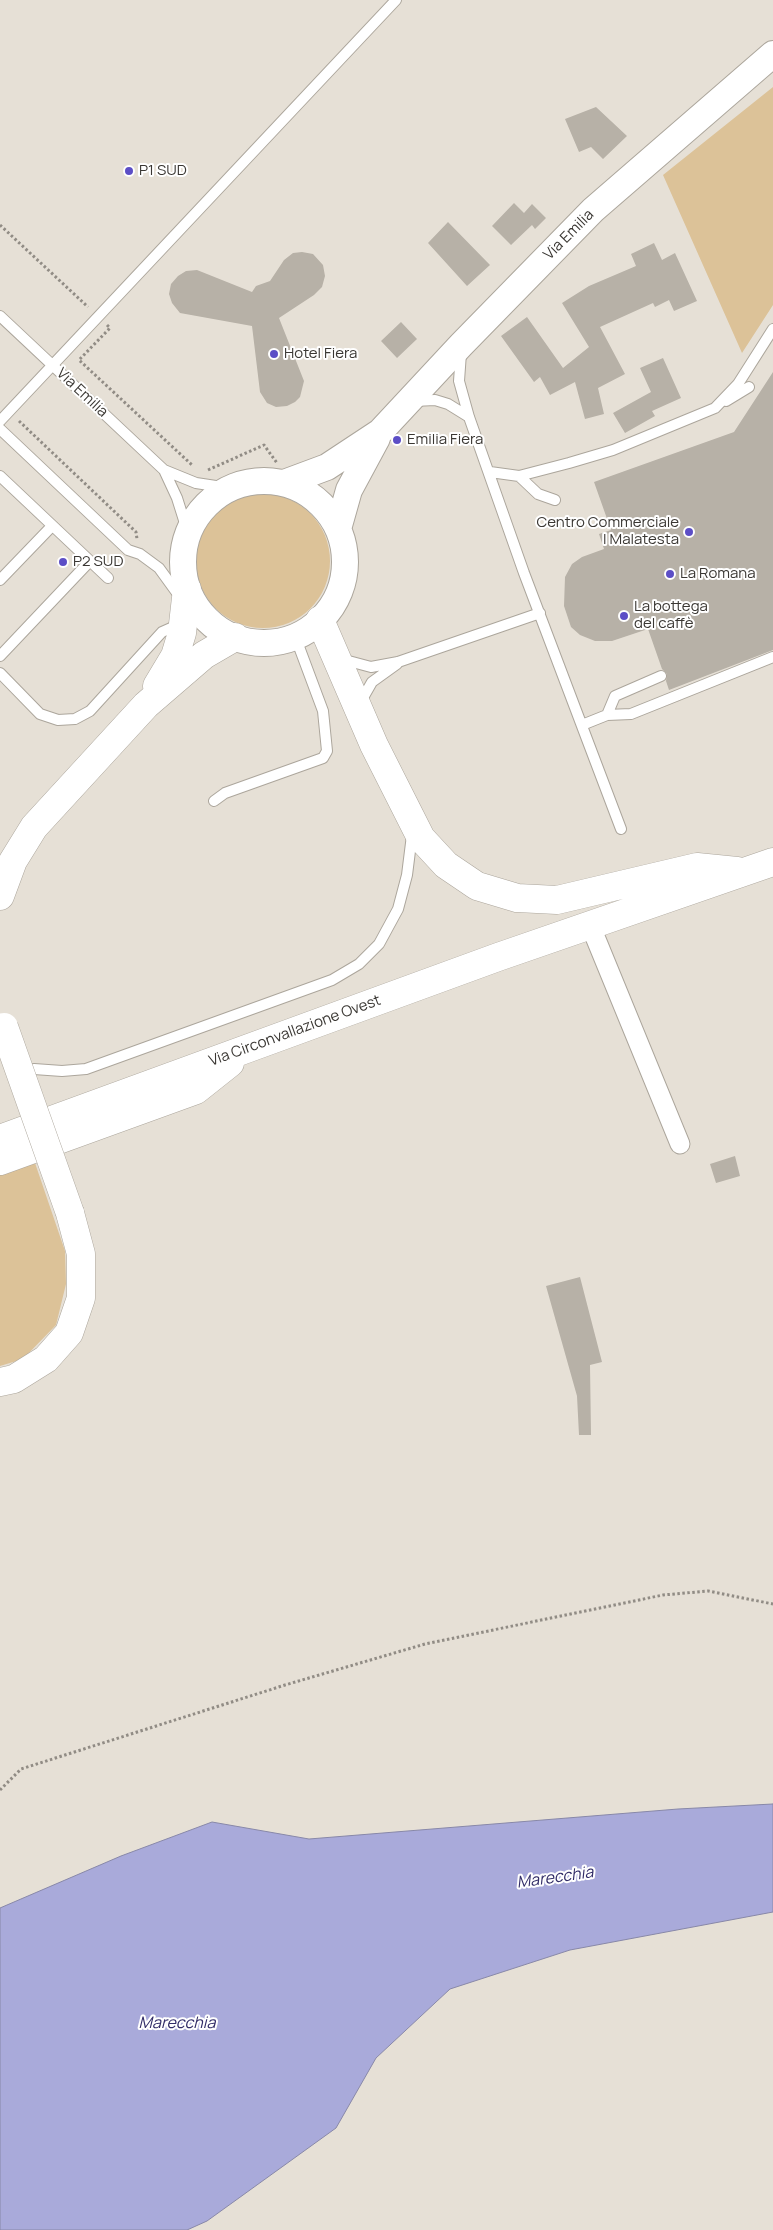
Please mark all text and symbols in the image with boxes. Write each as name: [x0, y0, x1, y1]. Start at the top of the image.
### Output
place label: P1 SUD: [139, 162, 187, 180]
marker: P1 SUD: [123, 165, 135, 177]
street label: Via Emilia: [540, 206, 598, 264]
place label: Hotel Fiera: [284, 345, 357, 363]
marker: Hotel Fiera: [268, 348, 280, 360]
street label: Via Emilia: [53, 365, 111, 421]
place label: Emilia Fiera: [407, 431, 483, 449]
marker: Emilia Fiera: [391, 434, 403, 446]
place label: Centro Commerciale I Malatesta: [536, 514, 679, 549]
marker: Centro Commerciale I Malatesta: [683, 526, 695, 538]
place label: P2 SUD: [73, 553, 123, 571]
marker: P2 SUD: [57, 556, 69, 568]
place label: La Romana: [680, 565, 756, 583]
marker: La Romana: [664, 568, 676, 580]
place label: La bottega del caffè: [634, 598, 708, 633]
marker: La bottega del caffè: [618, 610, 630, 622]
street label: Via Circonvallazione Ovest: [207, 991, 383, 1071]
water label: Marecchia: [516, 1863, 594, 1893]
water label: Marecchia: [139, 2014, 215, 2034]

